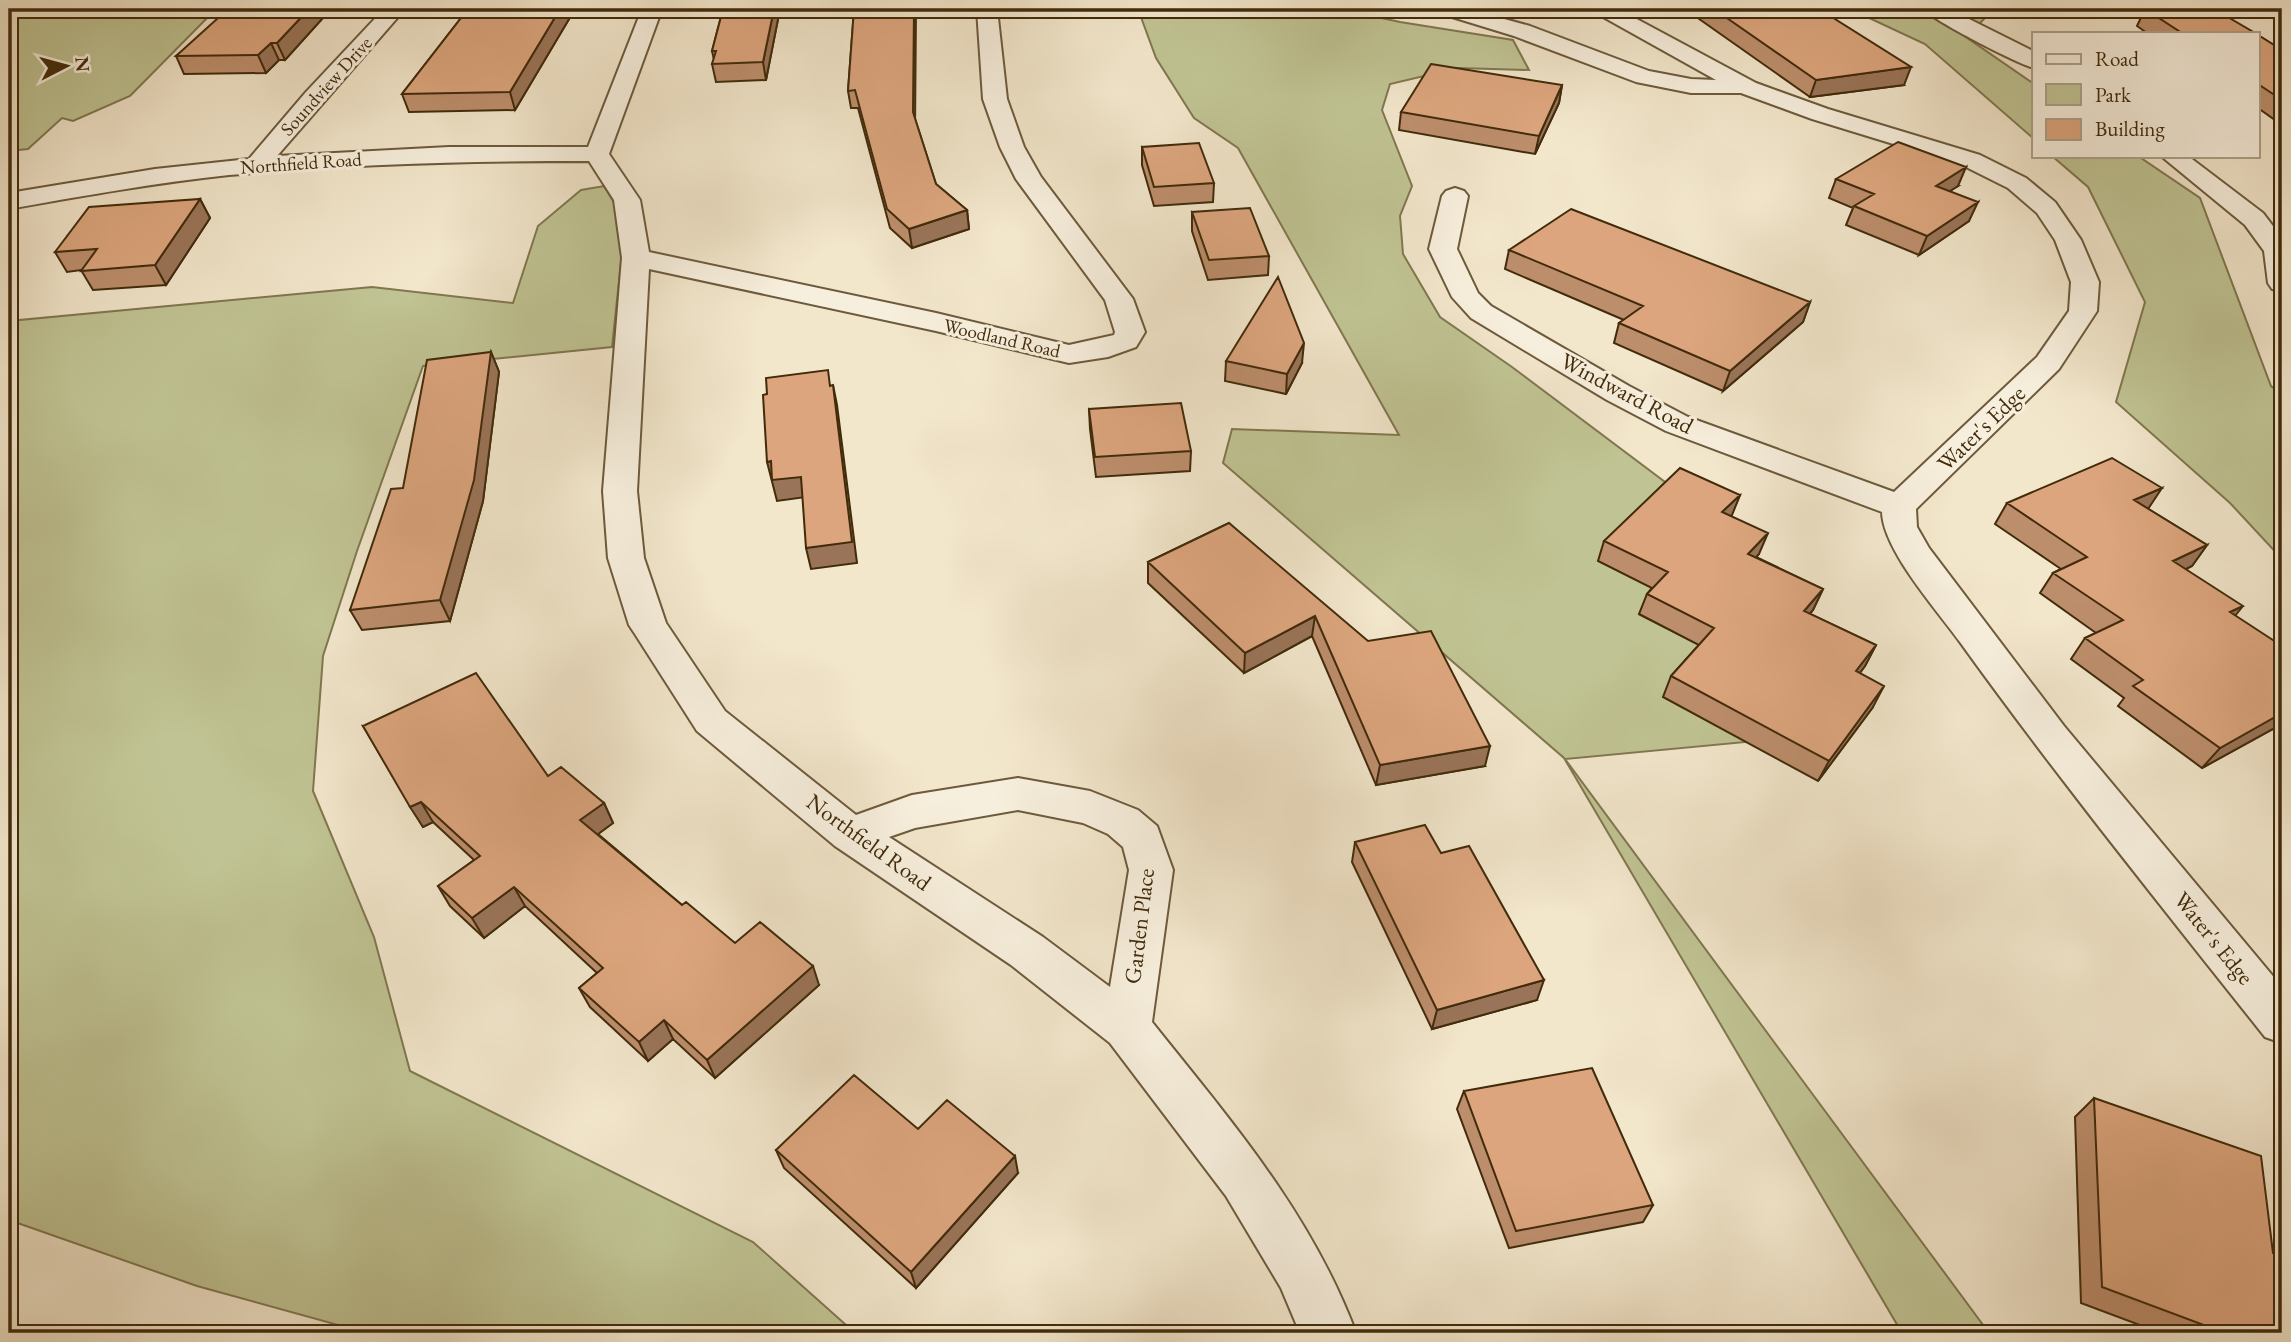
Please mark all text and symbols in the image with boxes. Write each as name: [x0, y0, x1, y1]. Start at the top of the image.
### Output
street label: Soundview Drive: [275, 31, 377, 141]
north arrow: [32, 32, 102, 102]
legend: [2032, 32, 2260, 158]
text: Road: [2095, 45, 2139, 72]
text: N: [69, 55, 96, 74]
text: Park: [2095, 81, 2132, 108]
text: Building: [2095, 115, 2165, 142]
street label: Northfield Road: [240, 146, 363, 180]
street label: Woodland Road: [941, 312, 1063, 364]
street label: Windward Road: [1555, 345, 1699, 441]
street label: Water's Edge: [1930, 378, 2032, 478]
street label: Northfield Road: [801, 787, 938, 898]
street label: Garden Place: [1117, 866, 1161, 986]
street label: Water's Edge: [2167, 885, 2261, 991]

